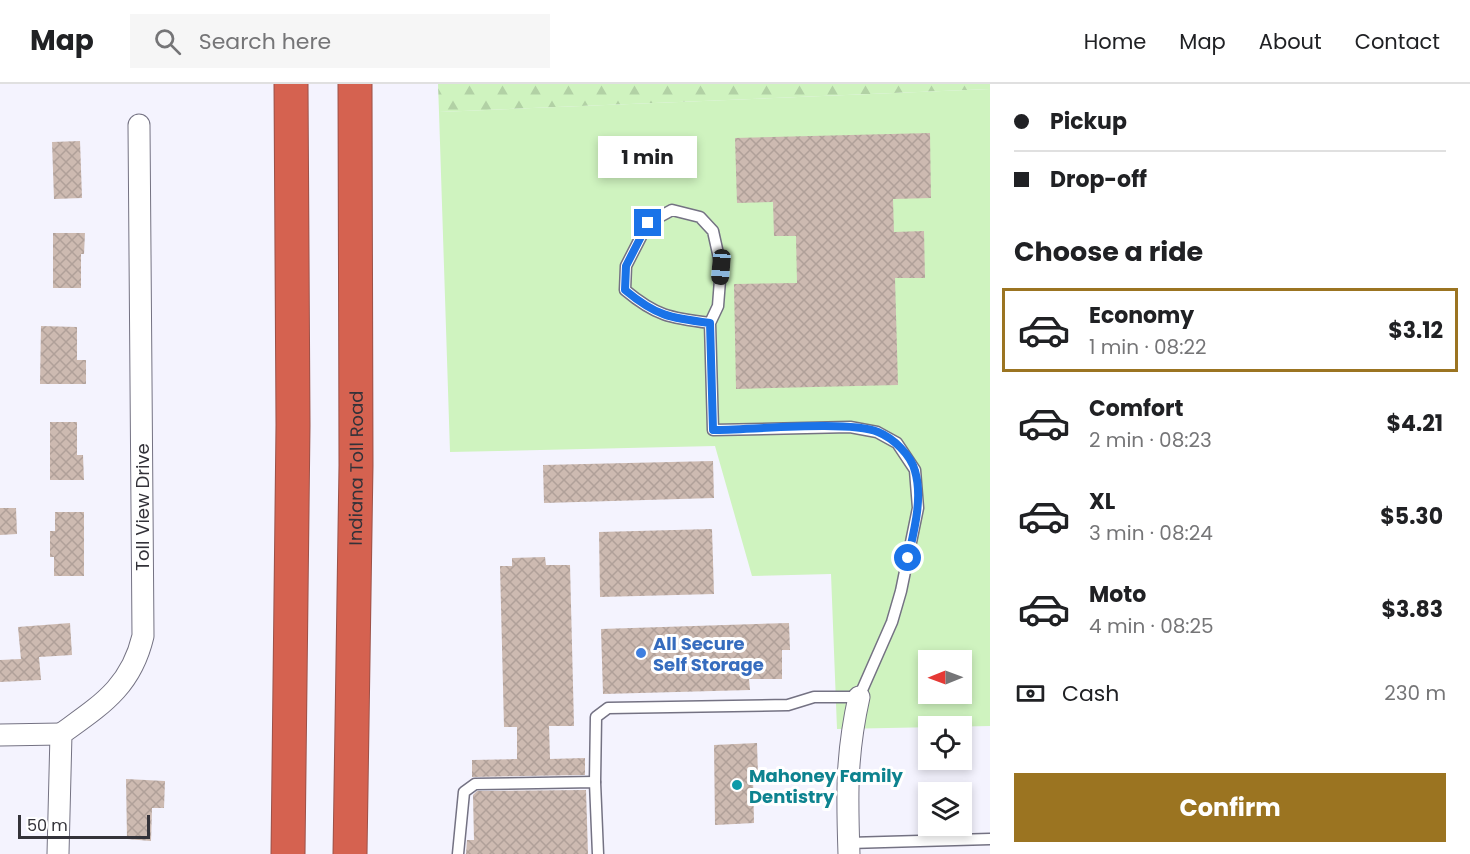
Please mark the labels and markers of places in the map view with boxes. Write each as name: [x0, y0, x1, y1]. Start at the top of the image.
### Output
place label: All Secure Self Storage: [653, 631, 764, 677]
marker: All Secure Self Storage: [634, 646, 648, 660]
place label: Mahoney Family Dentistry: [749, 763, 904, 809]
marker: Mahoney Family Dentistry: [730, 778, 744, 792]

